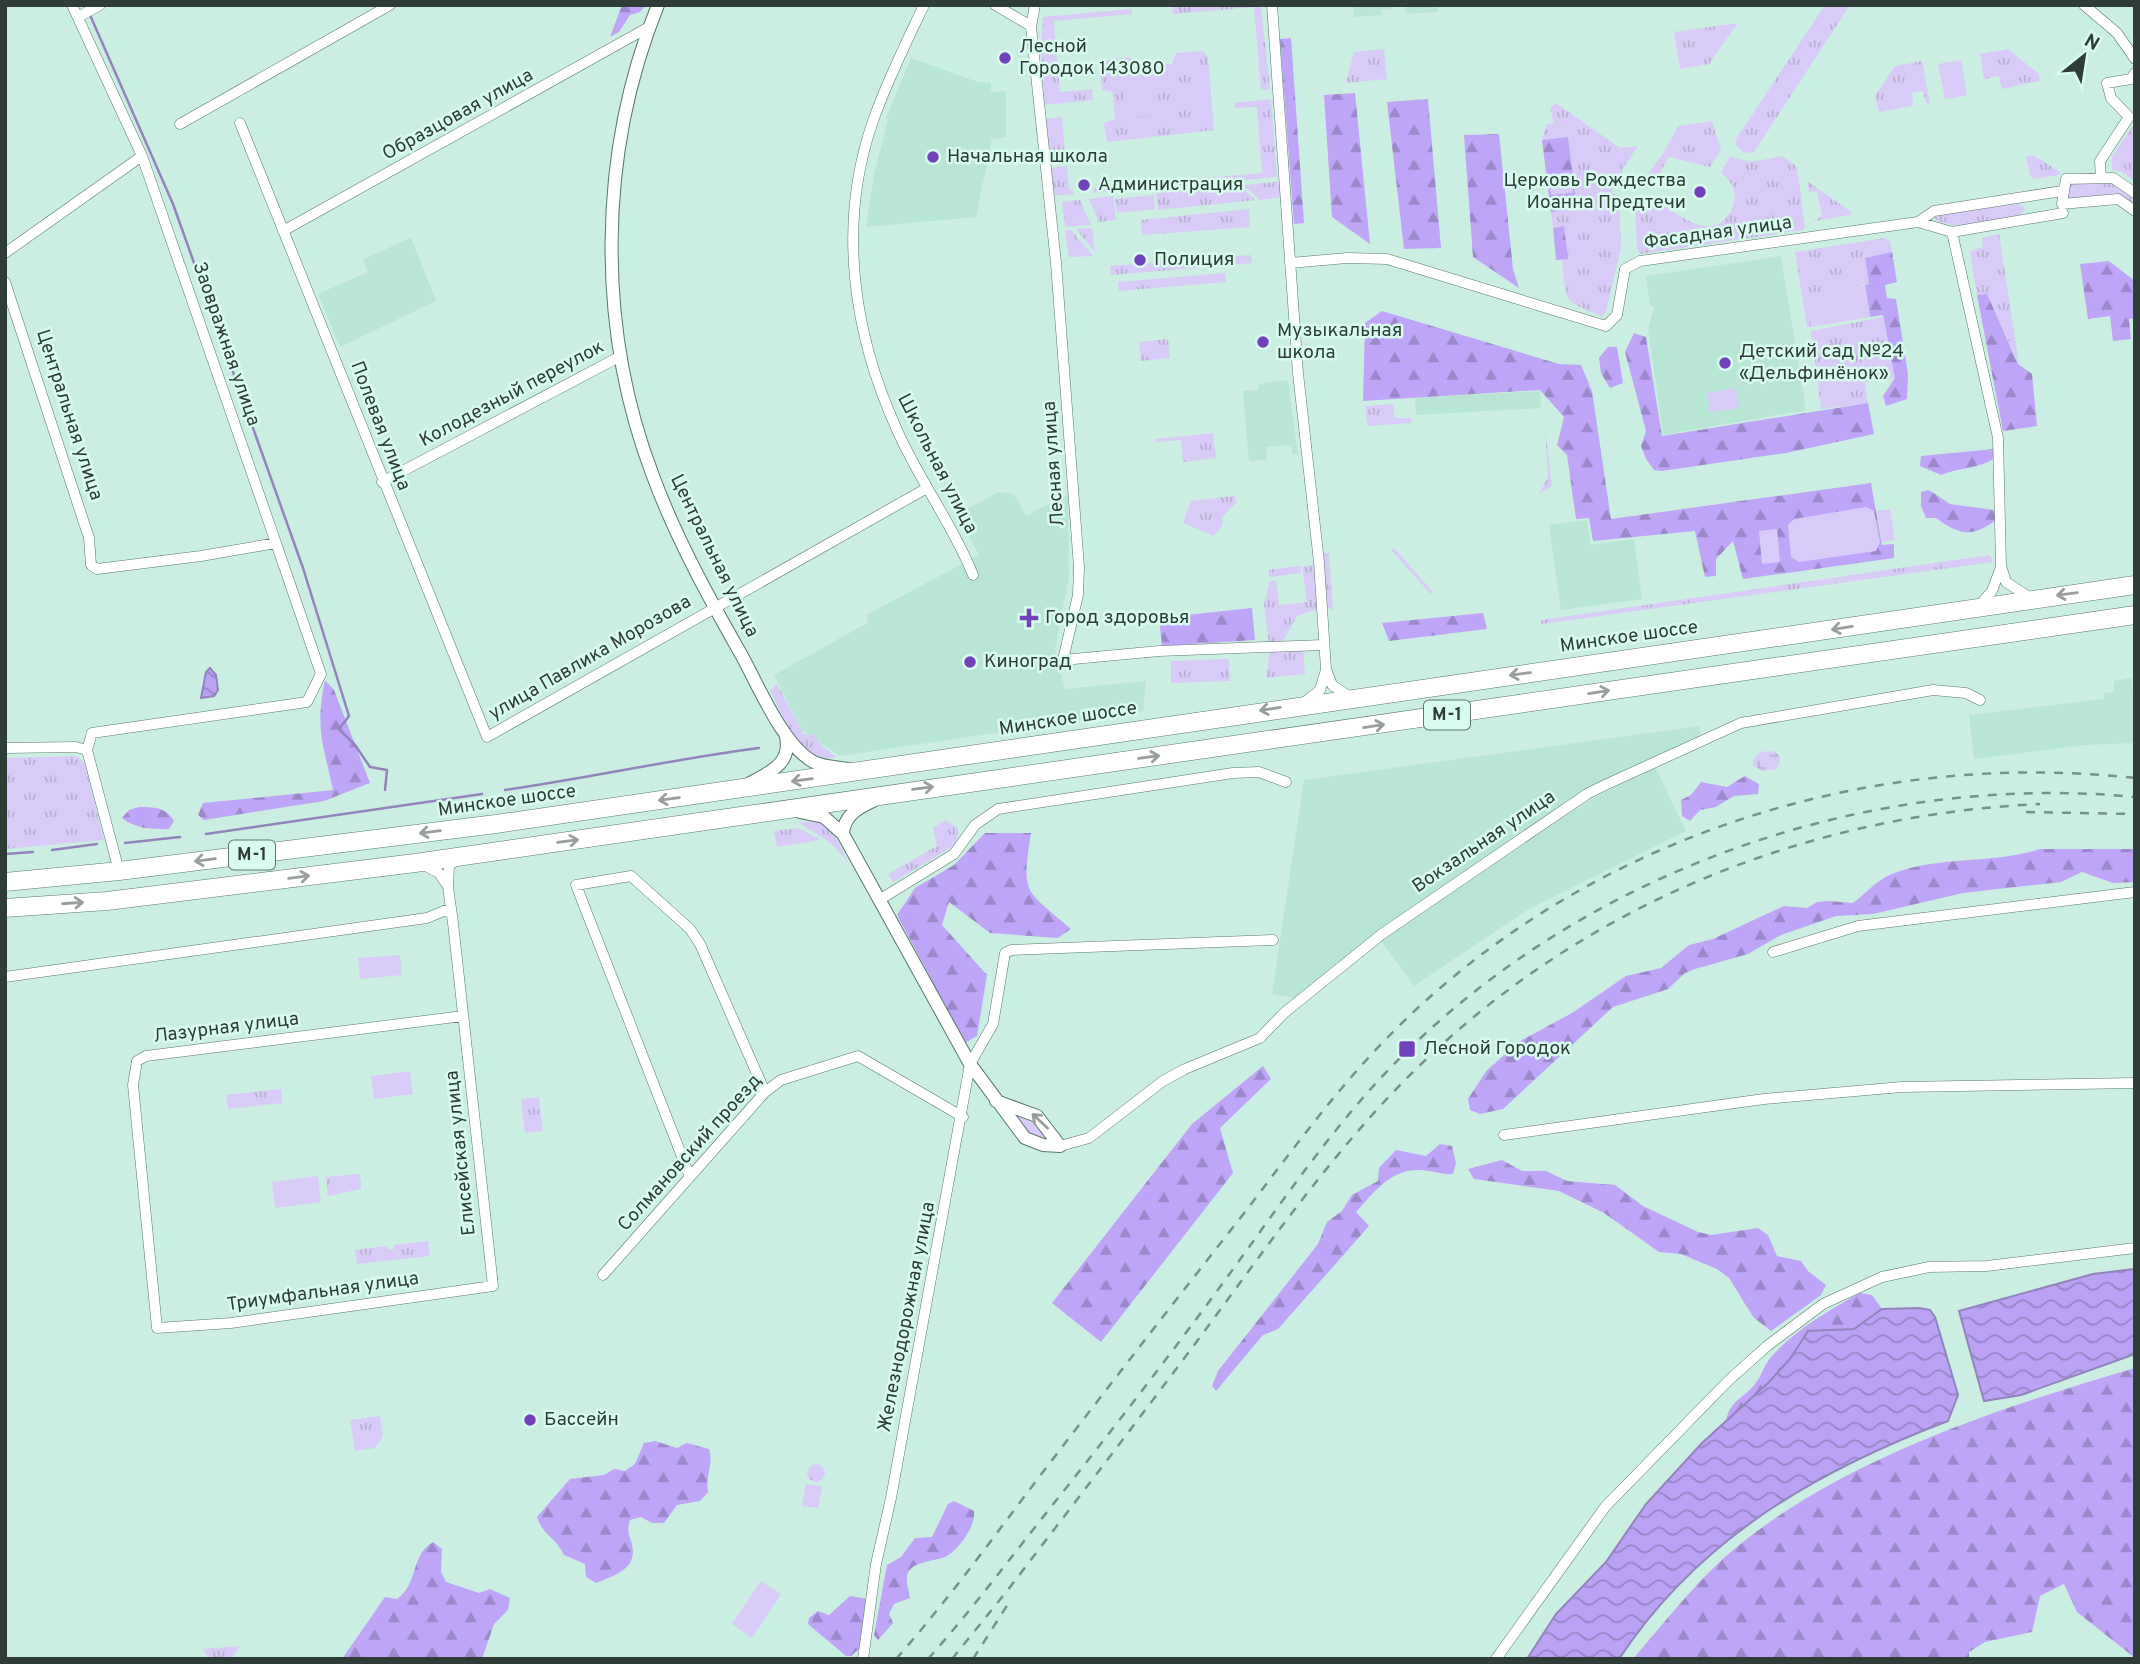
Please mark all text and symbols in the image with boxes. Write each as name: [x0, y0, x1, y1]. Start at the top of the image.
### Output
north arrow: [2049, 21, 2119, 91]
text: N: [2080, 29, 2103, 57]
place label: Лесной Городок 143080: [1019, 35, 1165, 81]
marker: Лесной Городок 143080: [997, 50, 1013, 66]
street label: Образцовая улица: [378, 64, 538, 166]
place label: Начальная школа: [947, 145, 1108, 169]
marker: Начальная школа: [925, 149, 941, 165]
place label: Церковь Рождества Иоанна Предтечи: [1503, 169, 1686, 215]
place label: Администрация: [1098, 173, 1243, 197]
marker: Администрация: [1076, 177, 1092, 193]
marker: Церковь Рождества Иоанна Предтечи: [1692, 184, 1708, 200]
street label: Фасадная улица: [1643, 211, 1793, 255]
place label: Полиция: [1154, 248, 1234, 272]
marker: Полиция: [1132, 252, 1148, 268]
street label: Заовражная улица: [187, 259, 265, 429]
place label: Музыкальная школа: [1277, 319, 1402, 365]
street label: Центральная улица: [30, 327, 108, 503]
marker: Музыкальная школа: [1255, 334, 1271, 350]
street label: Колодезный переулок: [416, 335, 609, 453]
place label: Детский сад №24 «Дельфинёнок»: [1739, 340, 1904, 386]
marker: Детский сад №24 «Дельфинёнок»: [1717, 355, 1733, 371]
street label: Полевая улица: [344, 358, 416, 494]
street label: Школьная улица: [891, 390, 983, 538]
street label: Лесная улица: [1038, 400, 1070, 528]
street label: Центральная улица: [664, 471, 764, 641]
one-way arrow: [2056, 588, 2079, 601]
street label: улица Павлика Морозова: [484, 590, 696, 726]
place label: Город здоровья: [1045, 606, 1189, 630]
marker: Город здоровья: [1019, 608, 1039, 628]
street label: Минское шоссе: [1558, 615, 1700, 659]
one-way arrow: [1831, 622, 1854, 635]
place label: Киноград: [984, 650, 1072, 674]
marker: Киноград: [962, 654, 978, 670]
one-way arrow: [1509, 667, 1532, 680]
one-way arrow: [1587, 685, 1610, 698]
street label: Минское шоссе: [997, 696, 1139, 742]
road number: М-1: [1424, 700, 1470, 730]
one-way arrow: [1260, 703, 1282, 716]
one-way arrow: [1362, 719, 1385, 732]
one-way arrow: [1137, 750, 1159, 763]
one-way arrow: [791, 774, 814, 787]
street label: Минское шоссе: [436, 779, 578, 823]
one-way arrow: [911, 781, 934, 794]
street label: Вокзальная улица: [1408, 785, 1560, 899]
one-way arrow: [658, 793, 681, 806]
one-way arrow: [420, 826, 442, 839]
one-way arrow: [556, 834, 578, 847]
road number: М-1: [229, 840, 275, 870]
one-way arrow: [194, 854, 216, 867]
one-way arrow: [287, 870, 310, 883]
one-way arrow: [62, 896, 84, 909]
street label: Лазурная улица: [152, 1007, 300, 1049]
place label: Лесной Городок: [1423, 1037, 1571, 1061]
marker: Лесной Городок: [1397, 1039, 1417, 1059]
street label: Елисейская улица: [440, 1069, 482, 1237]
street label: Солмановский проезд: [613, 1069, 767, 1237]
one-way arrow: [1032, 1112, 1049, 1129]
street label: Железнодорожная улица: [873, 1200, 941, 1434]
street label: Триумфальная улица: [226, 1267, 420, 1317]
place label: Бассейн: [544, 1408, 619, 1432]
marker: Бассейн: [522, 1412, 538, 1428]

